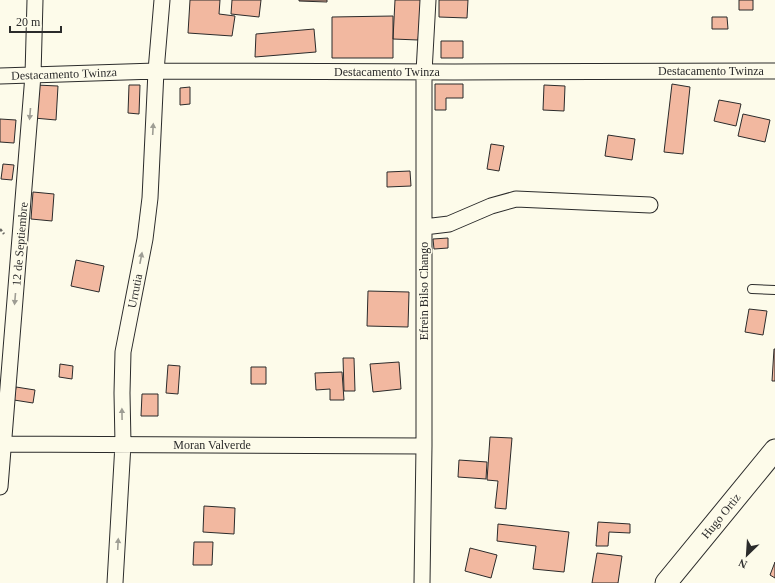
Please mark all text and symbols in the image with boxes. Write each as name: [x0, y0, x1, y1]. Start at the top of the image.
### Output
scale bar: [10, 8, 61, 34]
text: 20 m: [16, 15, 41, 29]
street label: Destacamento Twinza: [658, 64, 765, 78]
street label: Destacamento Twinza: [11, 65, 118, 83]
street label: Destacamento Twinza: [334, 65, 441, 79]
one-way arrow: [27, 108, 33, 120]
one-way arrow: [150, 122, 156, 135]
street label: 12 de Septiembre: [9, 202, 31, 286]
street label: Efrein Bilso Chango: [417, 242, 431, 340]
one-way arrow: [138, 252, 144, 264]
street label: Urrutia: [125, 272, 145, 309]
one-way arrow: [12, 293, 19, 305]
one-way arrow: [119, 407, 125, 420]
street label: Moran Valverde: [173, 438, 251, 452]
street label: Hugo Ortiz: [698, 490, 744, 542]
north arrow: [727, 535, 767, 575]
one-way arrow: [114, 538, 121, 550]
text: N: [737, 557, 749, 571]

